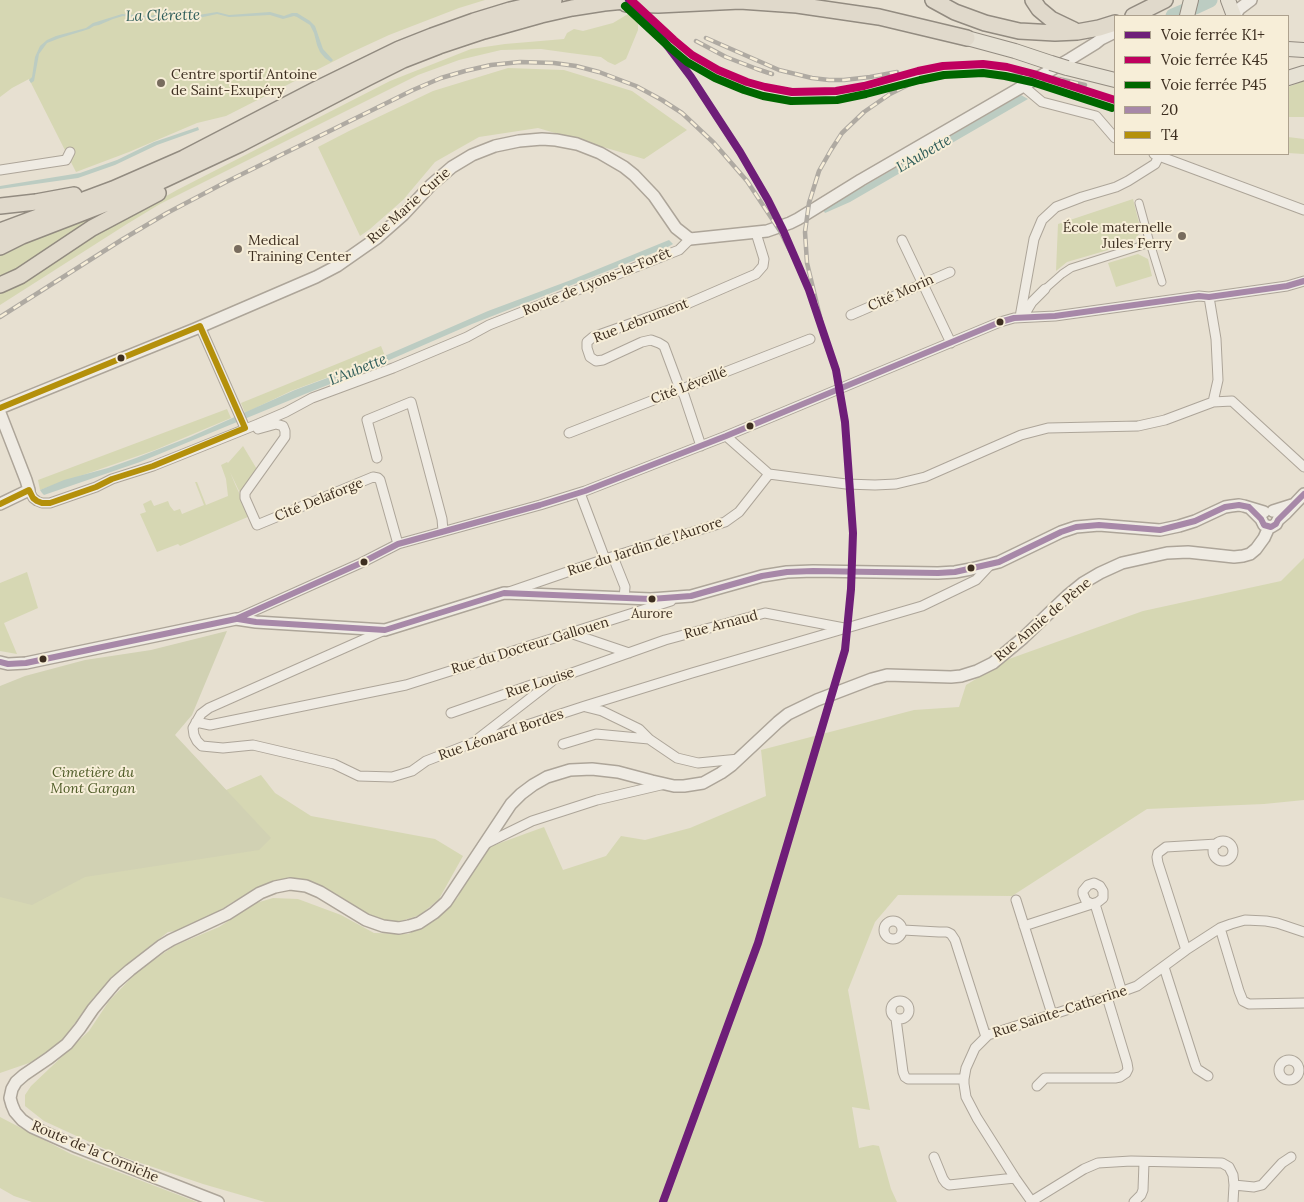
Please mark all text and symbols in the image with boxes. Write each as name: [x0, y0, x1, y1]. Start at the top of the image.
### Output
water label: La Clérette: [126, 6, 200, 26]
legend: [1114, 15, 1289, 155]
text: Voie ferrée K1+: [1161, 25, 1265, 44]
text: Voie ferrée K45: [1161, 50, 1268, 69]
place label: Centre sportif Antoine de Saint-Exupéry: [171, 67, 317, 100]
text: Voie ferrée P45: [1161, 75, 1267, 94]
marker: Centre sportif Antoine de Saint-Exupéry: [155, 77, 167, 89]
text: 20: [1161, 100, 1178, 119]
text: T4: [1161, 125, 1178, 144]
water label: L'Aubette: [893, 131, 955, 177]
street label: Rue Marie Curie: [364, 164, 454, 248]
place label: École maternelle Jules Ferry: [1063, 220, 1172, 252]
marker: École maternelle Jules Ferry: [1176, 230, 1188, 242]
place label: Medical Training Center: [248, 233, 351, 266]
marker: Medical Training Center: [232, 243, 244, 255]
street label: Route de Lyons-la-Forêt: [520, 244, 674, 320]
street label: Cité Morin: [866, 271, 936, 315]
street label: Rue Lebrument: [591, 295, 691, 347]
unlabelled marker: [995, 317, 1005, 327]
water label: L'Aubette: [327, 350, 389, 390]
unlabelled marker: [116, 353, 126, 363]
street label: Cité Léveillé: [649, 364, 729, 408]
unlabelled marker: [745, 421, 755, 431]
street label: Cité Delaforge: [272, 475, 366, 525]
street label: Rue du Jardin de l'Aurore: [565, 514, 725, 580]
unlabelled marker: [359, 557, 369, 567]
unlabelled marker: [966, 563, 976, 573]
street label: Rue Annie de Pène: [991, 575, 1095, 665]
marker: Aurore: [647, 594, 657, 604]
place label: Aurore: [631, 606, 673, 622]
street label: Rue Arnaud: [682, 607, 760, 643]
street label: Rue du Docteur Gallouen: [449, 614, 611, 678]
unlabelled marker: [38, 654, 48, 664]
street label: Rue Louise: [504, 664, 576, 702]
street label: Rue Léonard Bordes: [436, 706, 566, 764]
park label: Cimetière du Mont Gargan: [50, 765, 136, 798]
street label: Rue Sainte-Catherine: [991, 982, 1129, 1042]
street label: Route de la Corniche: [29, 1118, 161, 1186]

